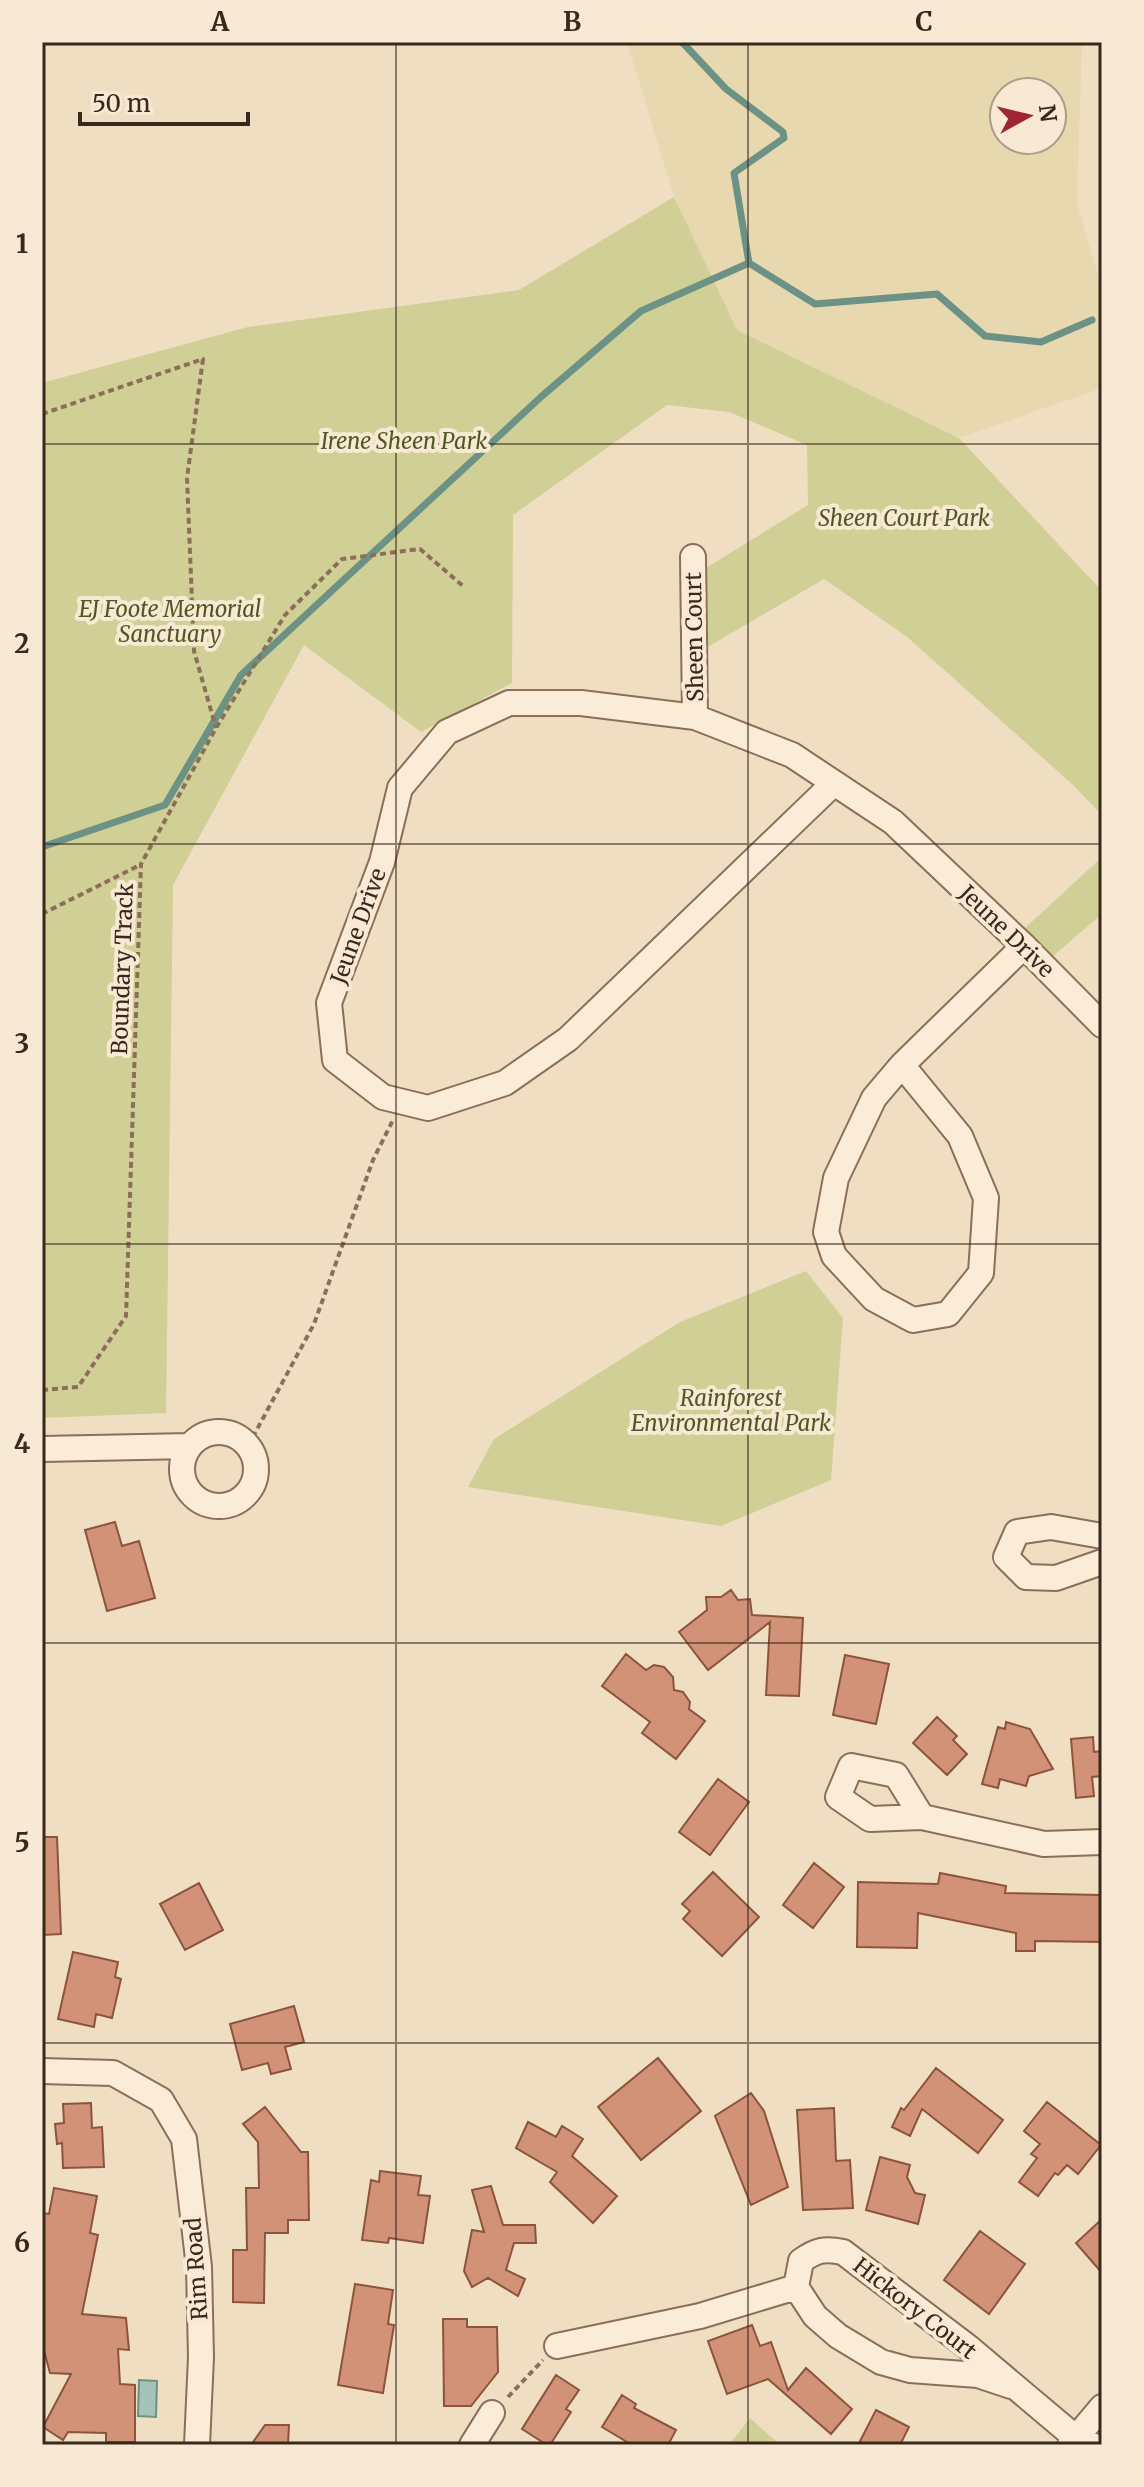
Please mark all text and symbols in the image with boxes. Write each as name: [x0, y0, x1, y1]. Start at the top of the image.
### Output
text: A: [210, 5, 230, 38]
text: B: [563, 5, 581, 38]
text: C: [915, 5, 933, 38]
scale bar: [80, 76, 248, 126]
north arrow: [988, 76, 1068, 156]
text: 50 m: [92, 88, 151, 119]
text: N: [1033, 103, 1063, 124]
text: 1: [16, 227, 28, 260]
park label: Irene Sheen Park: [321, 427, 487, 455]
park label: Sheen Court Park: [818, 504, 990, 532]
street label: Sheen Court: [679, 572, 709, 702]
park label: EJ Foote Memorial Sanctuary: [79, 595, 261, 648]
text: 2: [14, 627, 30, 660]
street label: Jeune Drive: [324, 864, 392, 989]
street label: Jeune Drive: [953, 878, 1060, 983]
street label: Boundary Track: [105, 883, 139, 1055]
text: 3: [15, 1027, 29, 1060]
park label: Rainforest Environmental Park: [631, 1384, 831, 1437]
text: 4: [14, 1427, 31, 1460]
text: 5: [14, 1826, 30, 1859]
street label: Rim Road: [178, 2217, 214, 2321]
text: 6: [14, 2226, 30, 2259]
street label: Hickory Court: [848, 2251, 983, 2365]

